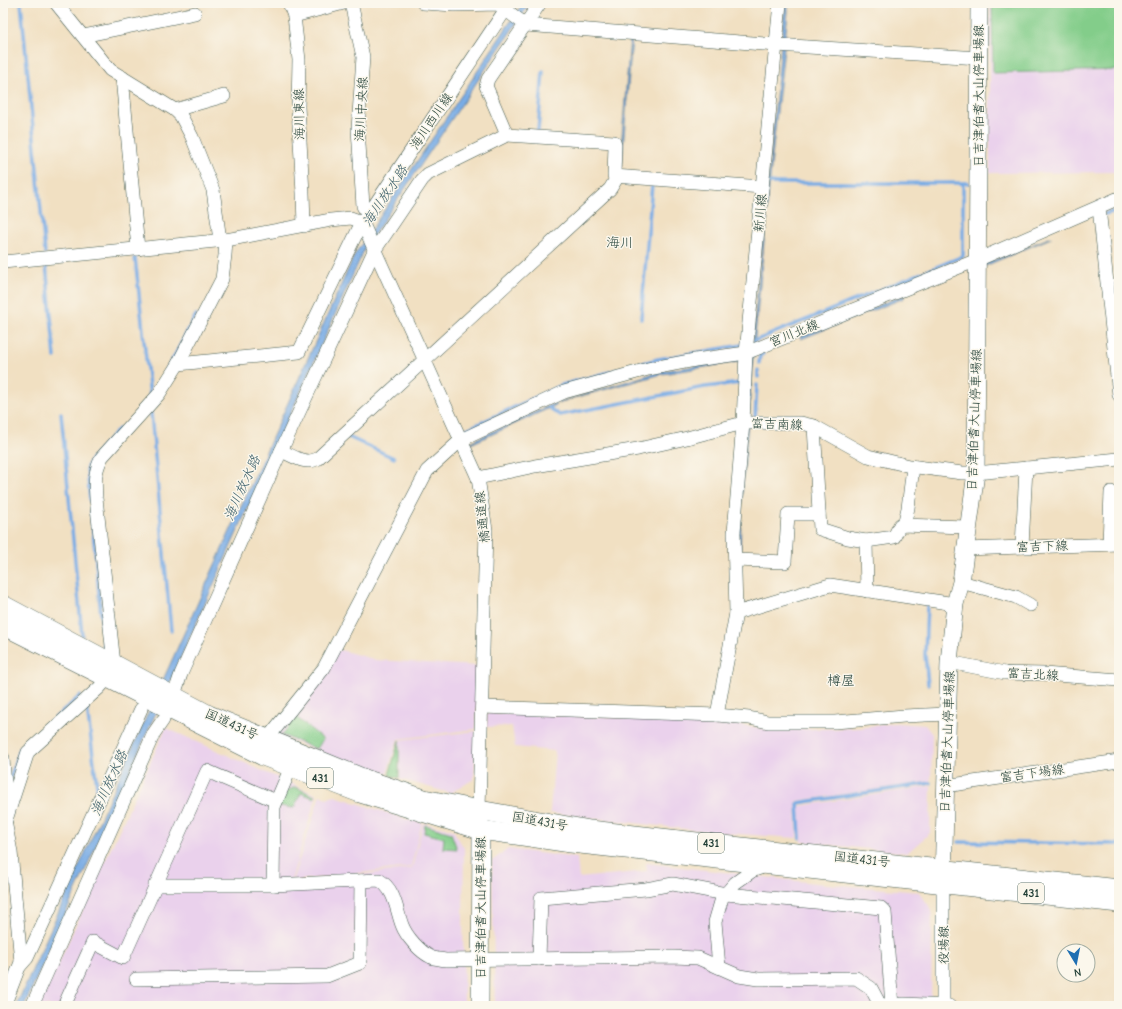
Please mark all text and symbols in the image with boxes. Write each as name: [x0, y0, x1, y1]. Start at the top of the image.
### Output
street label: 日吉津伯耆大山停車場線: [971, 24, 986, 168]
street label: 海川中央線: [352, 75, 370, 142]
street label: 海川東線: [291, 87, 307, 140]
street label: 海川西川線: [407, 89, 456, 152]
water label: 海川放水路: [358, 161, 412, 230]
street label: 新川線: [751, 192, 769, 233]
district label: 海川: [606, 234, 634, 251]
street label: 宮川北線: [767, 316, 822, 350]
street label: 日吉津伯耆大山停車場線: [964, 347, 984, 492]
street label: 富吉南線: [751, 416, 804, 432]
water label: 海川放水路: [220, 452, 264, 523]
street label: 橋通道線: [472, 489, 492, 544]
street label: 富吉下線: [1016, 538, 1069, 554]
street label: 富吉北線: [1007, 665, 1060, 683]
street label: 日吉津伯耆大山停車場線: [937, 669, 957, 814]
district label: 樽屋: [827, 672, 855, 689]
street label: 国道431号: [203, 706, 261, 742]
water label: 海川放水路: [87, 747, 131, 818]
street label: 富吉下場線: [999, 761, 1066, 785]
road number: 431: [307, 768, 333, 788]
street label: 国道431号: [511, 809, 569, 833]
road number: 431: [698, 833, 724, 853]
street label: 日吉津伯耆大山停車場線: [473, 836, 488, 980]
street label: 国道431号: [833, 849, 891, 869]
road number: 431: [1018, 883, 1044, 903]
street label: 役場線: [936, 925, 951, 965]
north arrow: [1056, 943, 1096, 983]
text: N: [1073, 965, 1082, 979]

